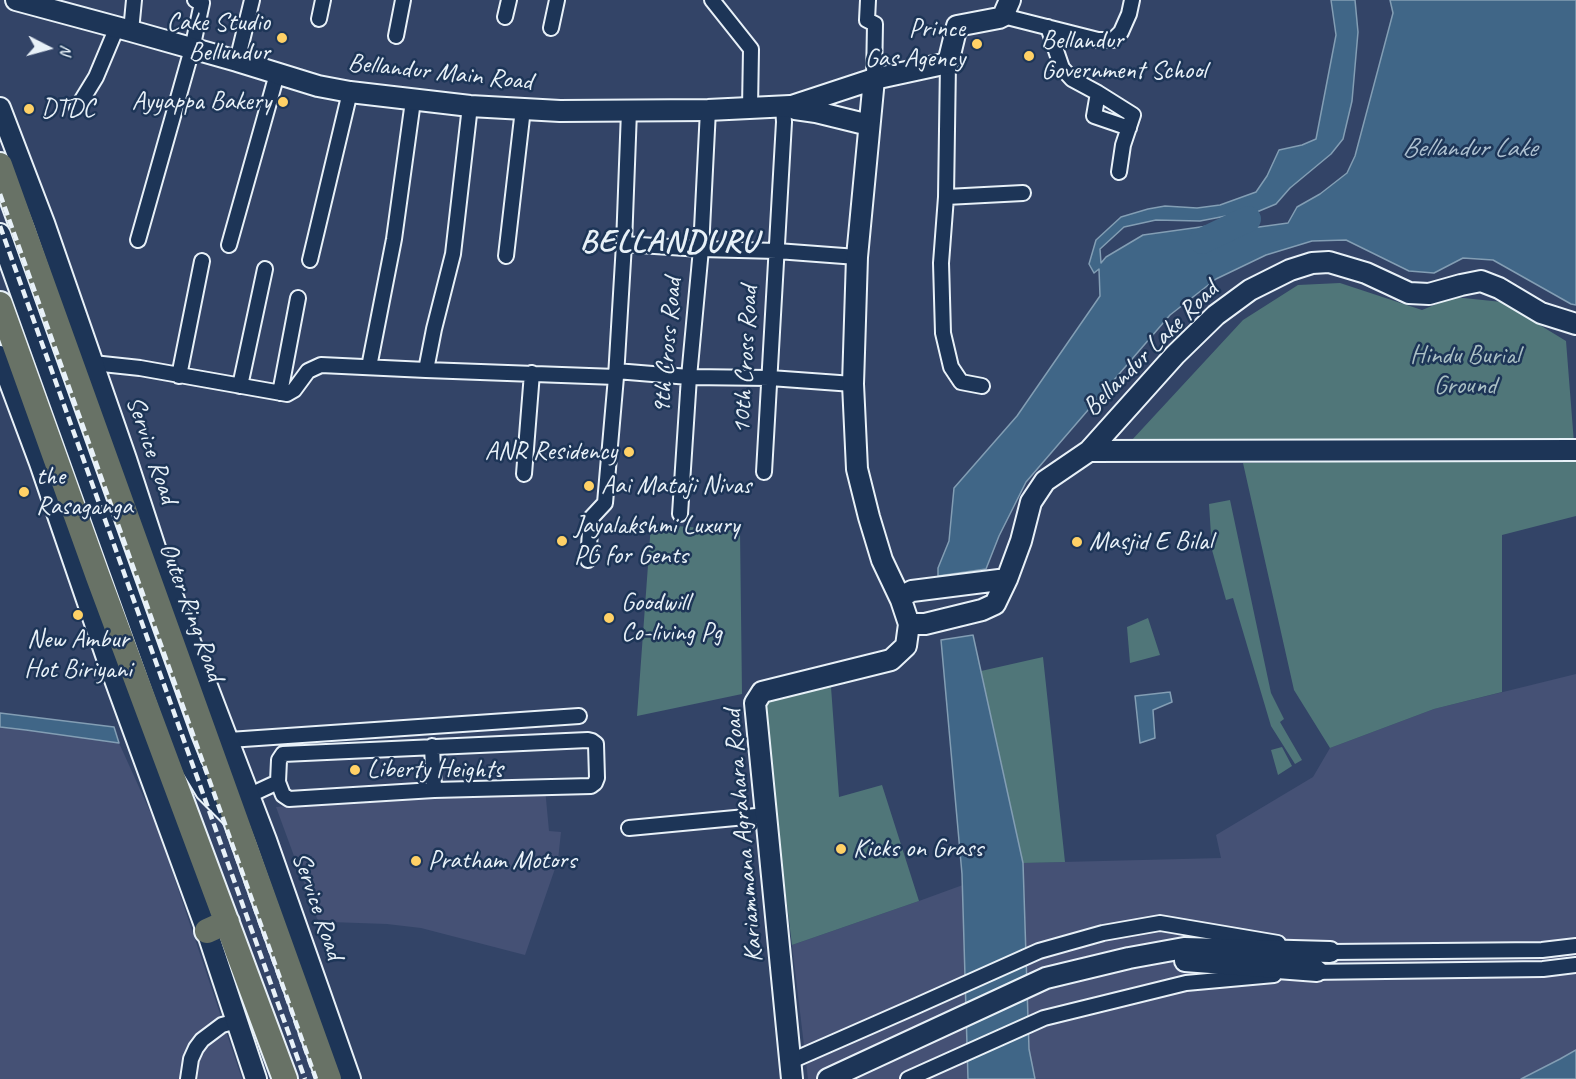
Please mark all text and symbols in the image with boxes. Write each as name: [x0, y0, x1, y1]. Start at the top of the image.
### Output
place label: Cake Studio Bellundur: [166, 7, 270, 68]
place label: Prince Gas Agency: [865, 13, 965, 74]
north arrow: [18, 18, 78, 78]
place label: Bellandur Government School: [1041, 25, 1207, 86]
marker: Cake Studio Bellundur: [275, 31, 289, 45]
marker: Prince Gas Agency: [970, 37, 984, 51]
text: N: [55, 44, 76, 56]
street label: Bellandur Main Road: [346, 48, 534, 98]
marker: Bellandur Government School: [1022, 49, 1036, 63]
place label: Ayyappa Bakery: [132, 86, 271, 118]
place label: DTDC: [41, 93, 95, 125]
marker: Ayyappa Bakery: [276, 95, 290, 109]
marker: DTDC: [22, 102, 36, 116]
water label: Bellandur Lake: [1402, 133, 1536, 165]
district label: BELLANDURU: [581, 224, 757, 262]
street label: Bellandur Lake Road: [1077, 275, 1225, 423]
street label: 9th Cross Road: [646, 277, 690, 415]
street label: 10th Cross Road: [727, 285, 765, 435]
park label: Hindu Burial Ground: [1410, 340, 1520, 402]
street label: Service Road: [118, 392, 184, 508]
place label: ANR Residency: [485, 436, 617, 468]
marker: ANR Residency: [622, 445, 636, 459]
place label: the Rasaganga: [36, 461, 133, 522]
place label: Aai Mataji Nivas: [601, 470, 751, 502]
marker: Aai Mataji Nivas: [582, 479, 596, 493]
marker: the Rasaganga: [17, 485, 31, 499]
place label: Jayalakshmi Luxury PG for Gents: [574, 510, 739, 572]
place label: Masjid E Bilal: [1089, 526, 1213, 558]
marker: Jayalakshmi Luxury PG for Gents: [555, 534, 569, 548]
marker: Masjid E Bilal: [1070, 535, 1084, 549]
street label: Outer Ring Road: [152, 539, 230, 685]
place label: Goodwill Co-living Pg: [621, 587, 722, 648]
marker: New Ambur Hot Biriyani: [71, 608, 85, 622]
marker: Goodwill Co-living Pg: [602, 611, 616, 625]
place label: New Ambur Hot Biriyani: [24, 624, 132, 686]
street label: Kariammana Agrahara Road: [717, 708, 771, 964]
place label: Liberty Heights: [367, 754, 503, 786]
marker: Liberty Heights: [348, 763, 362, 777]
place label: Kicks on Grass: [853, 833, 983, 865]
marker: Kicks on Grass: [834, 842, 848, 856]
place label: Pratham Motors: [428, 845, 576, 877]
street label: Service Road: [284, 848, 350, 964]
marker: Pratham Motors: [409, 854, 423, 868]

